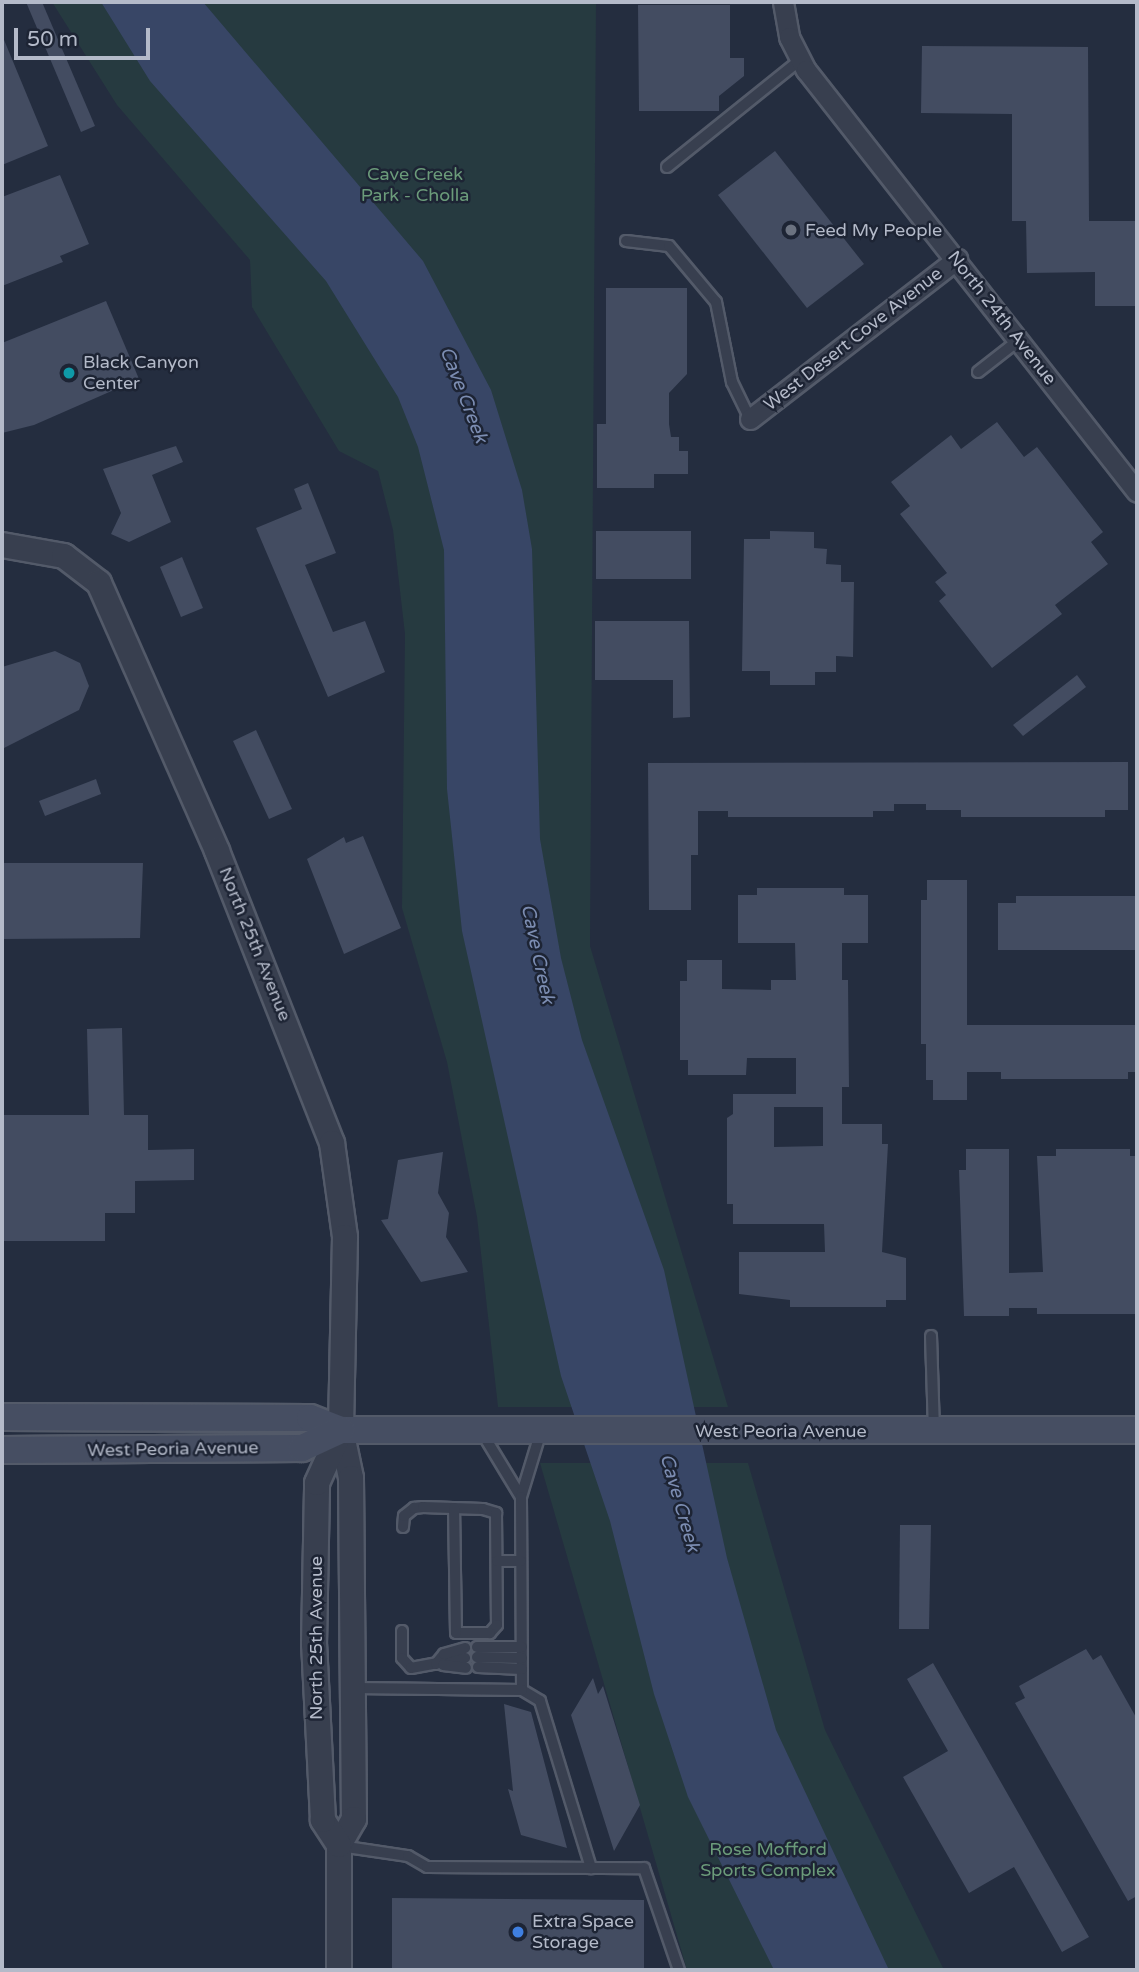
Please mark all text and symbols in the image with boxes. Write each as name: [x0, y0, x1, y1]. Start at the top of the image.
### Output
scale bar: [18, 14, 154, 58]
text: 50 m: [27, 27, 78, 52]
park label: Cave Creek Park - Cholla: [361, 164, 469, 206]
place label: Feed My People: [805, 219, 942, 241]
marker: Feed My People: [783, 222, 799, 238]
street label: North 24th Avenue: [943, 247, 1061, 389]
street label: West Desert Cove Avenue: [760, 263, 946, 415]
water label: Cave Creek: [434, 344, 492, 446]
place label: Black Canyon Center: [83, 352, 199, 394]
marker: Black Canyon Center: [61, 365, 77, 381]
street label: North 25th Avenue: [214, 864, 296, 1024]
water label: Cave Creek: [515, 902, 559, 1006]
street label: West Peoria Avenue: [695, 1420, 867, 1442]
street label: West Peoria Avenue: [87, 1437, 259, 1461]
water label: Cave Creek: [654, 1451, 704, 1555]
street label: North 25th Avenue: [305, 1556, 327, 1720]
park label: Rose Mofford Sports Complex: [700, 1839, 836, 1882]
place label: Extra Space Storage: [532, 1911, 634, 1954]
marker: Extra Space Storage: [510, 1924, 526, 1940]

